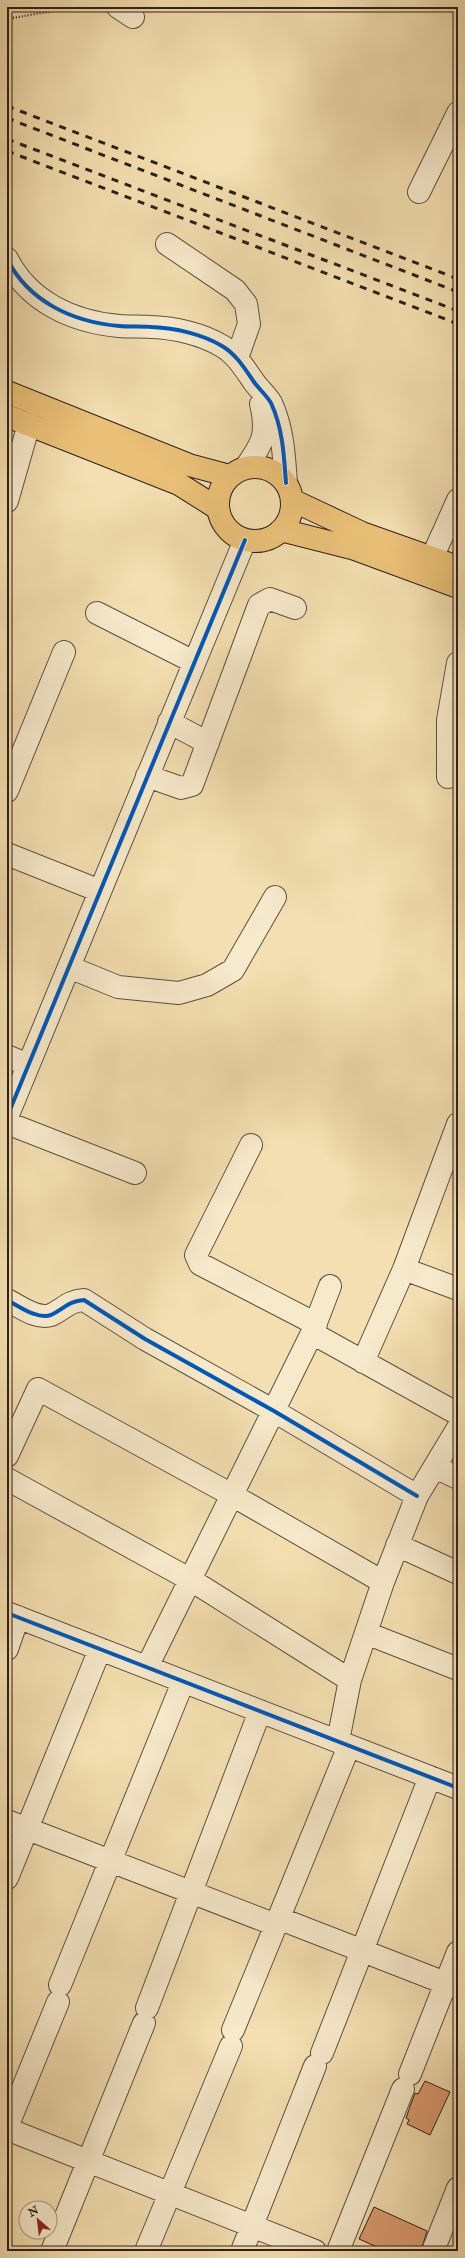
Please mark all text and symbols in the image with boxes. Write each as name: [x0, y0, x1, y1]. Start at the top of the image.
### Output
north arrow: [18, 2200, 58, 2240]
text: N: [25, 2203, 42, 2220]

